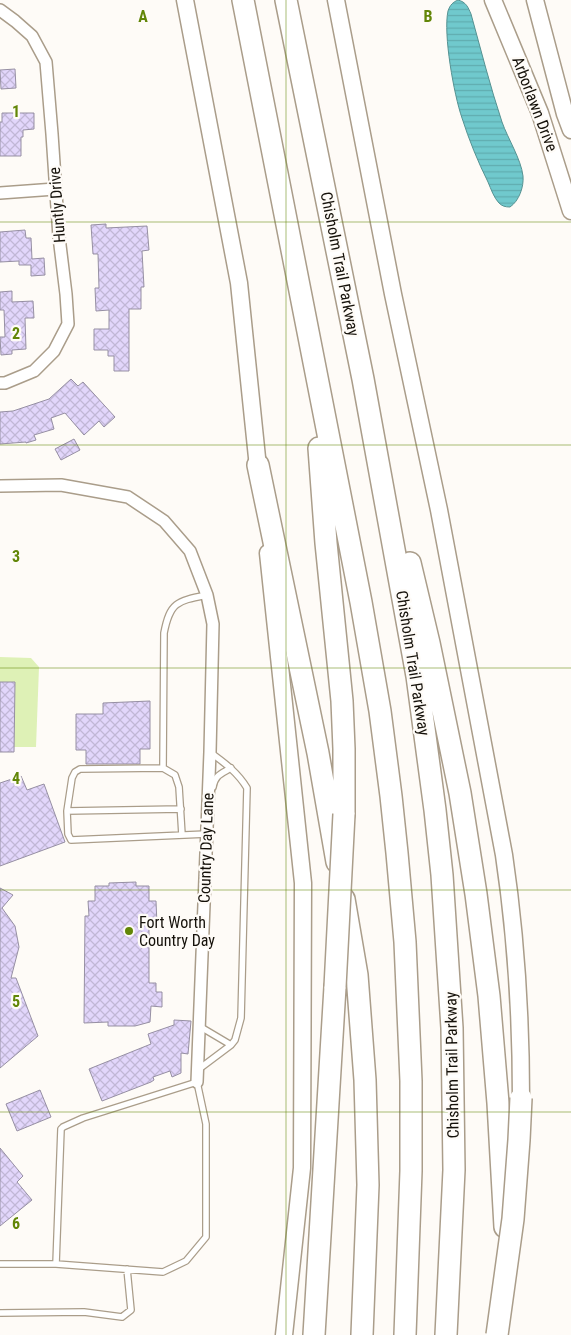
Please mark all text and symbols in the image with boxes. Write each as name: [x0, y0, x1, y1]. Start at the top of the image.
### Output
text: A: [138, 7, 148, 26]
text: B: [424, 7, 433, 26]
street label: Arborlawn Drive: [508, 54, 562, 154]
text: 1: [12, 102, 20, 121]
street label: Huntly Drive: [45, 166, 69, 244]
street label: Chisholm Trail Parkway: [317, 190, 363, 338]
text: 2: [12, 324, 20, 343]
text: 3: [12, 547, 20, 566]
street label: Chisholm Trail Parkway: [392, 589, 434, 737]
text: 4: [12, 769, 20, 788]
street label: Country Day Lane: [195, 793, 217, 903]
place label: Fort Worth Country Day: [139, 913, 215, 950]
marker: Fort Worth Country Day: [123, 925, 135, 937]
street label: Chisholm Trail Parkway: [441, 991, 463, 1139]
text: 5: [12, 992, 20, 1011]
text: 6: [12, 1214, 20, 1233]

